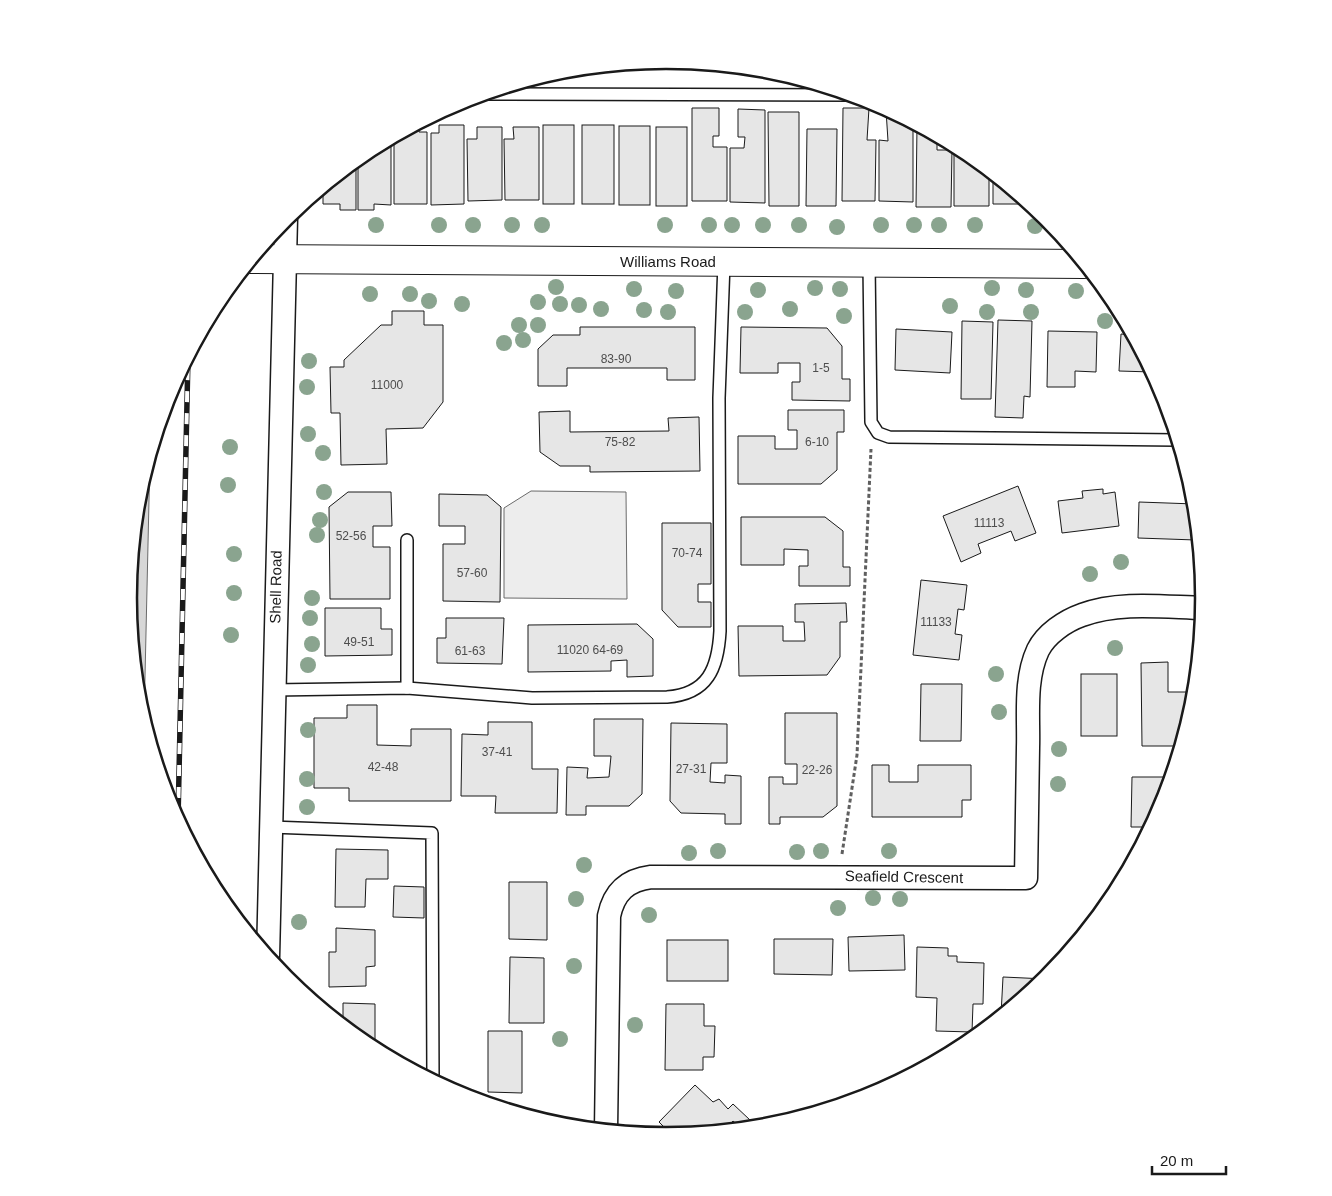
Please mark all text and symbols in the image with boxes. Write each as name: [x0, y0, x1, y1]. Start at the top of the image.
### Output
street label: Williams Road: [620, 253, 716, 270]
house number: 83-90: [601, 352, 632, 366]
house number: 1-5: [812, 361, 830, 375]
house number: 11000: [371, 378, 404, 392]
house number: 75-82: [605, 435, 636, 449]
house number: 6-10: [805, 435, 829, 449]
house number: 11113: [974, 516, 1005, 530]
house number: 52-56: [336, 529, 367, 543]
house number: 70-74: [672, 546, 703, 560]
street label: Shell Road: [266, 550, 285, 624]
house number: 57-60: [457, 566, 488, 580]
house number: 11133: [920, 615, 952, 629]
house number: 49-51: [344, 635, 375, 649]
house number: 11020 64-69: [557, 643, 624, 657]
house number: 61-63: [455, 644, 486, 658]
house number: 37-41: [482, 745, 513, 759]
house number: 42-48: [368, 760, 399, 774]
house number: 27-31: [676, 762, 707, 776]
house number: 22-26: [802, 763, 833, 777]
street label: Seafield Crescent: [845, 867, 964, 886]
scale bar: [1152, 1144, 1226, 1176]
text: 20 m: [1160, 1152, 1193, 1169]

